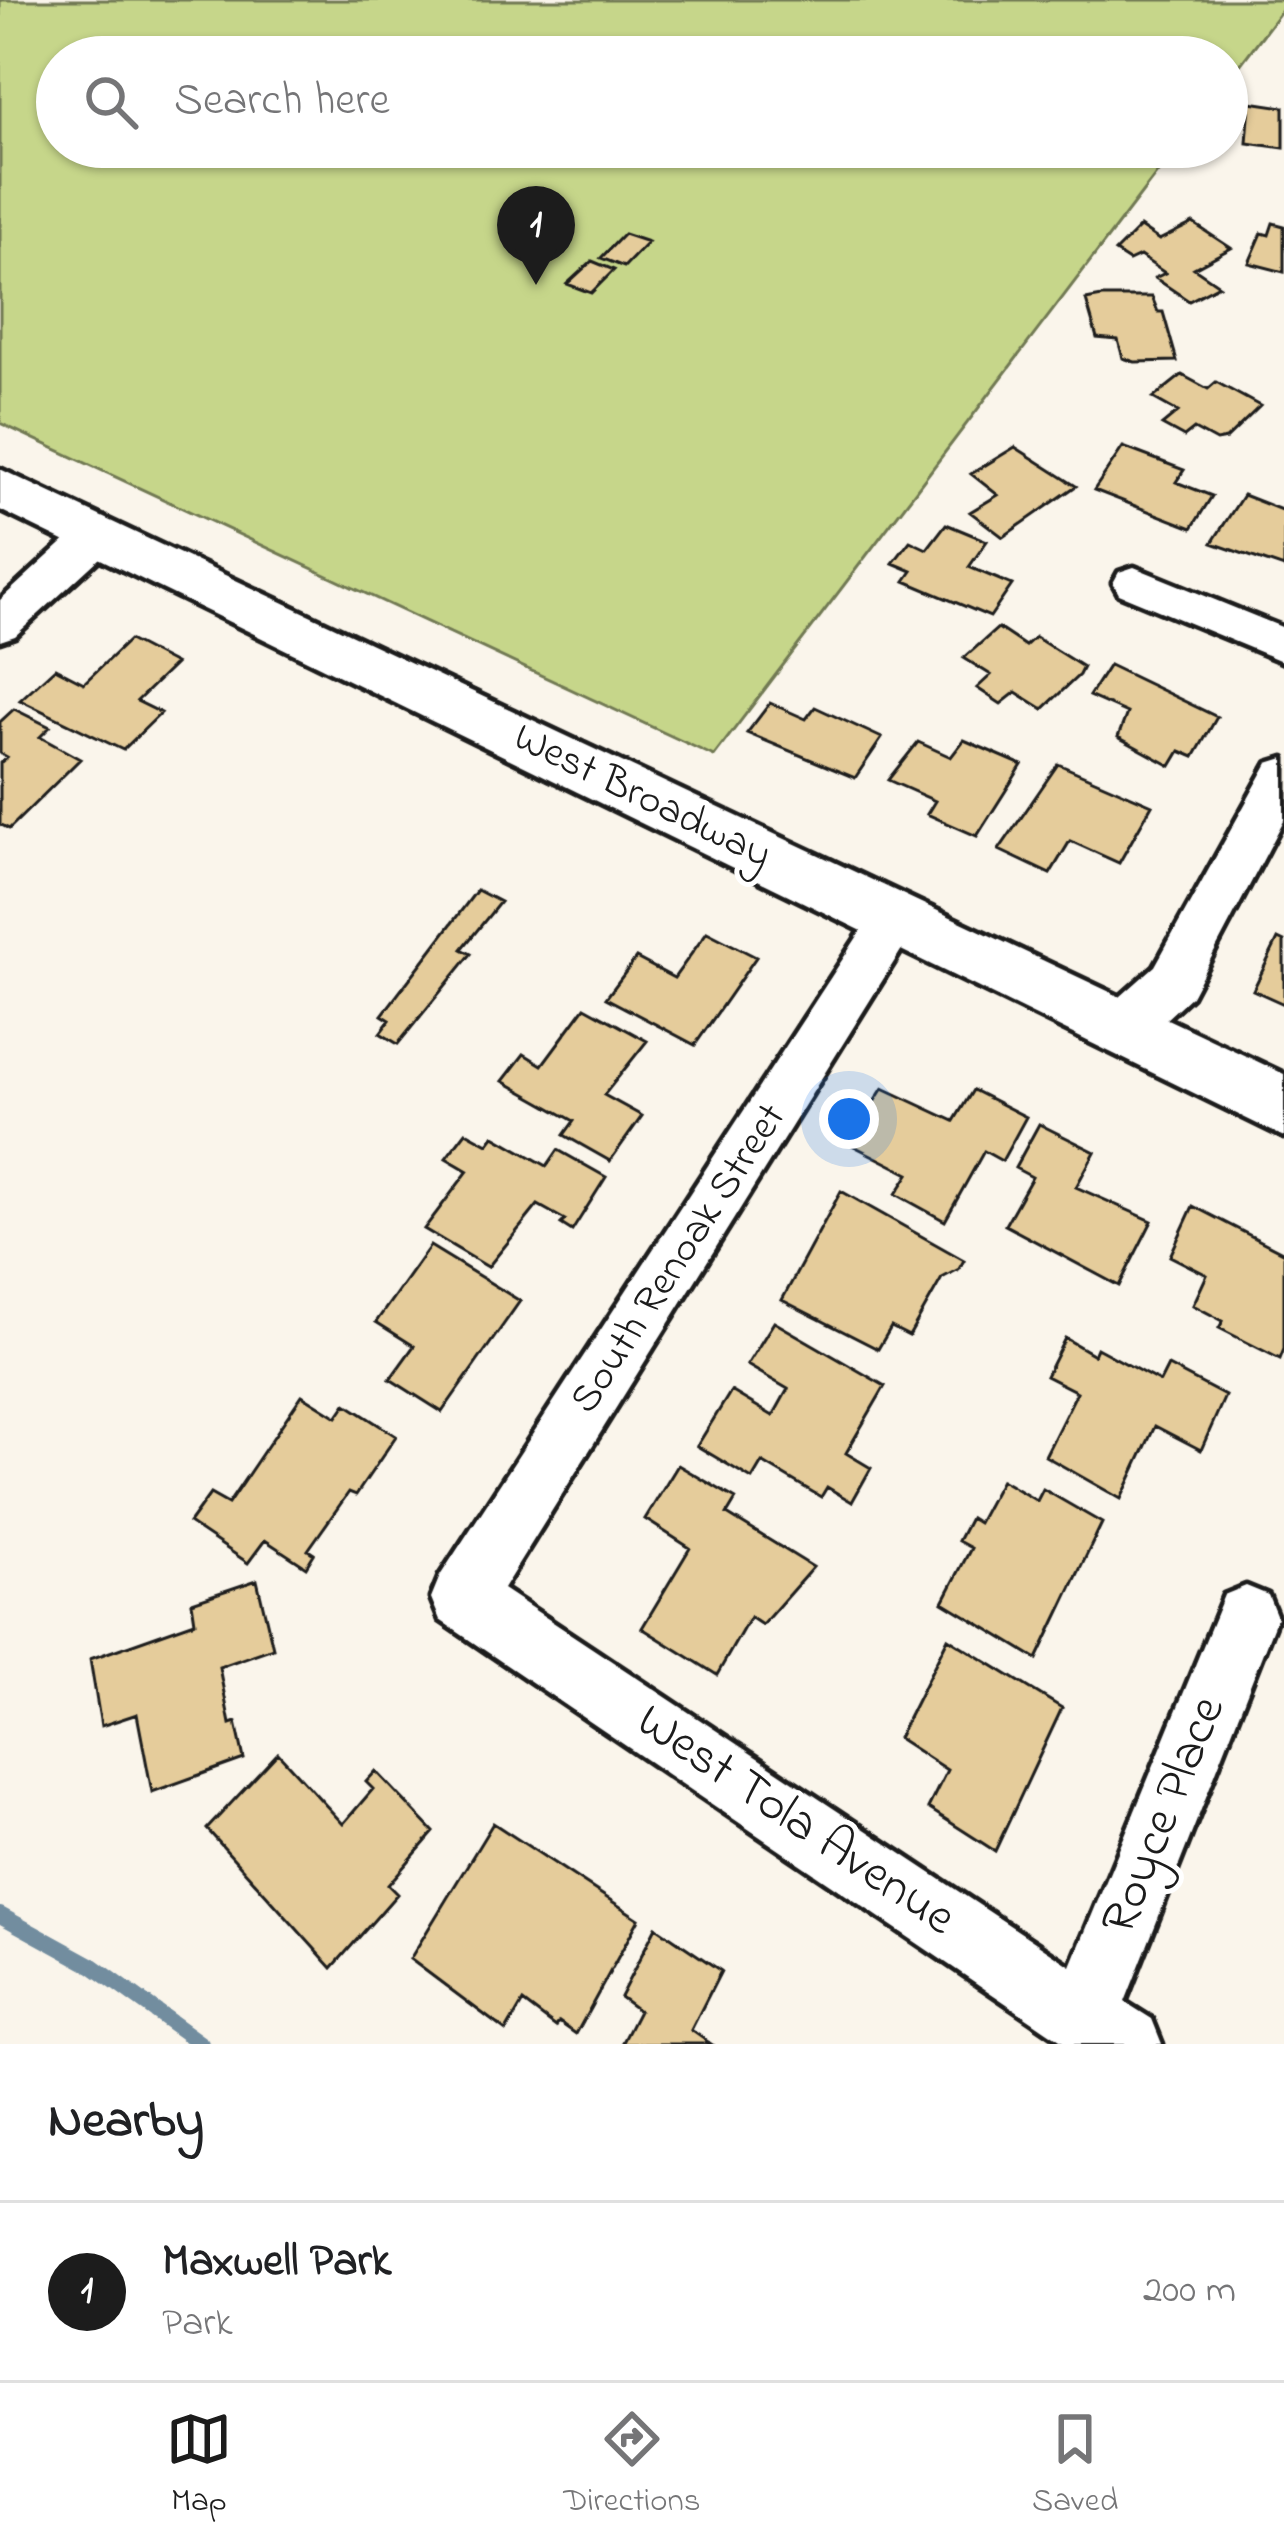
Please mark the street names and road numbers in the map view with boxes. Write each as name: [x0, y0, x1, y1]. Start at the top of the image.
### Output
street label: West Broadway: [503, 708, 781, 886]
street label: South Renoak Street: [556, 1092, 802, 1426]
street label: Royce Place: [1083, 1685, 1247, 1946]
street label: West Tola Avenue: [620, 1686, 970, 1956]

